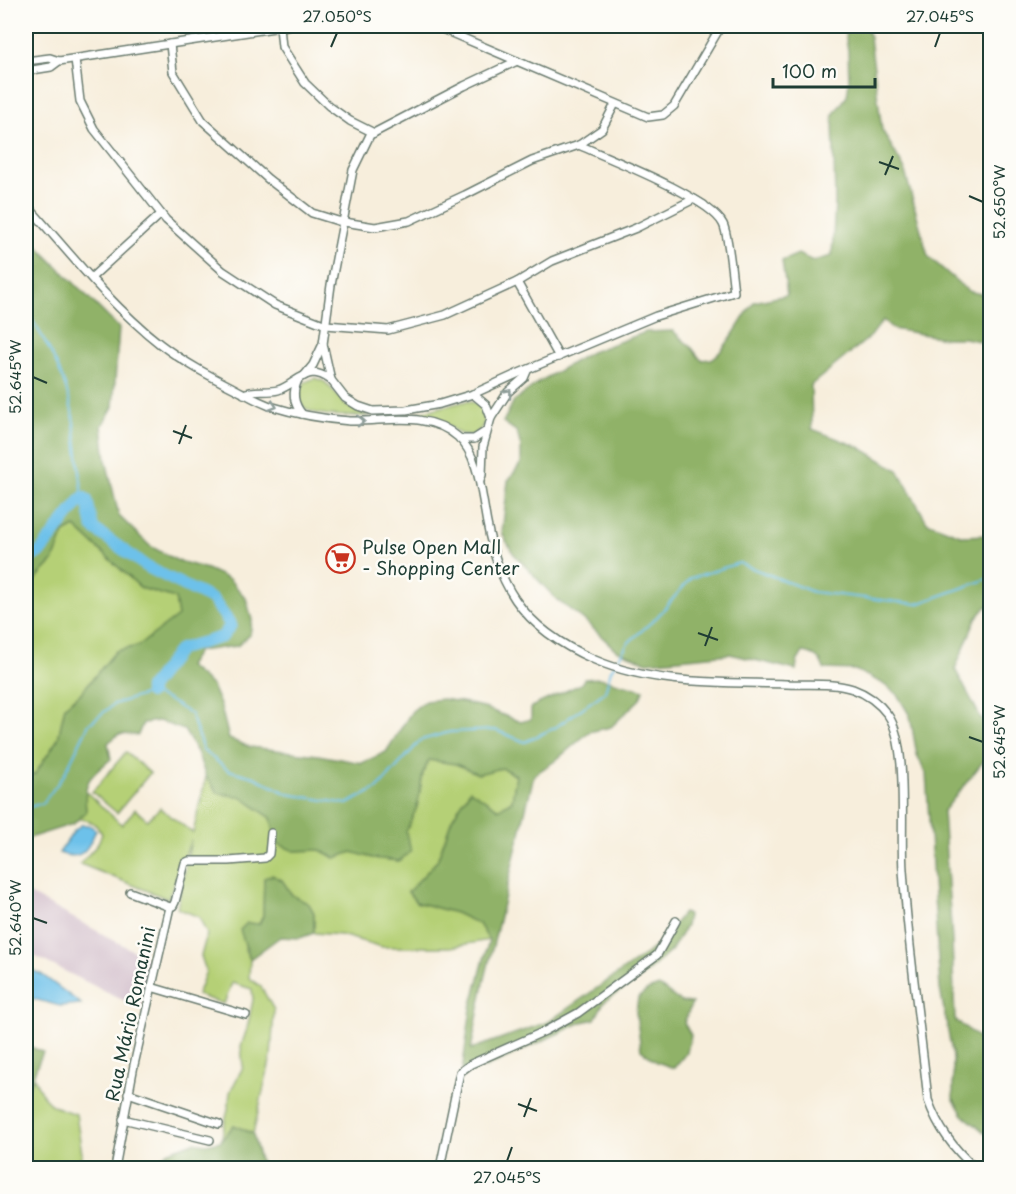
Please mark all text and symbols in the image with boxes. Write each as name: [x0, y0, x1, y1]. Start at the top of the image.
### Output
text: 27.050°S: [302, 4, 372, 27]
text: 27.045°S: [906, 4, 974, 27]
scale bar: [773, 51, 875, 89]
text: 100 m: [782, 57, 837, 84]
text: 52.650°W: [987, 164, 1010, 239]
text: 52.645°W: [3, 339, 26, 414]
one-way arrow: [501, 390, 512, 400]
one-way arrow: [267, 399, 278, 412]
one-way arrow: [357, 415, 366, 427]
place label: Pulse Open Mall - Shopping Center: [362, 533, 520, 581]
supermarket icon: Pulse Open Mall - Shopping Center: [325, 542, 357, 574]
text: 52.645°W: [987, 704, 1010, 779]
text: 52.640°W: [3, 879, 26, 956]
street label: Rua Mário Romanini: [98, 924, 161, 1104]
text: 27.045°S: [473, 1165, 541, 1188]

